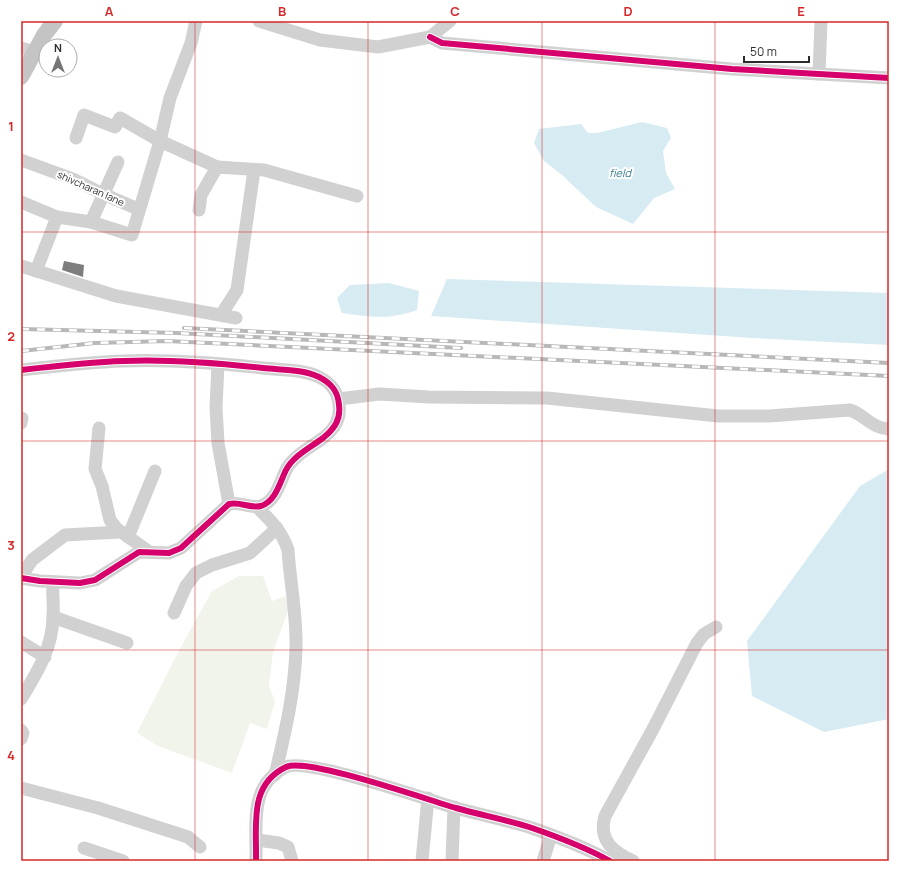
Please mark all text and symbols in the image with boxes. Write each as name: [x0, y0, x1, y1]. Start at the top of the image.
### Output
text: A: [105, 2, 114, 20]
text: B: [278, 2, 286, 20]
text: C: [450, 2, 460, 20]
text: D: [623, 2, 633, 20]
text: E: [797, 2, 805, 20]
north arrow: [38, 38, 78, 78]
scale bar: [744, 38, 809, 64]
text: N: [54, 40, 62, 55]
text: 50 m: [750, 43, 777, 60]
text: 1: [8, 117, 14, 135]
water label: field: [609, 165, 633, 180]
street label: shivcharan lane: [55, 167, 127, 209]
text: 2: [7, 327, 15, 345]
text: 3: [7, 536, 15, 554]
text: 4: [7, 746, 15, 764]

